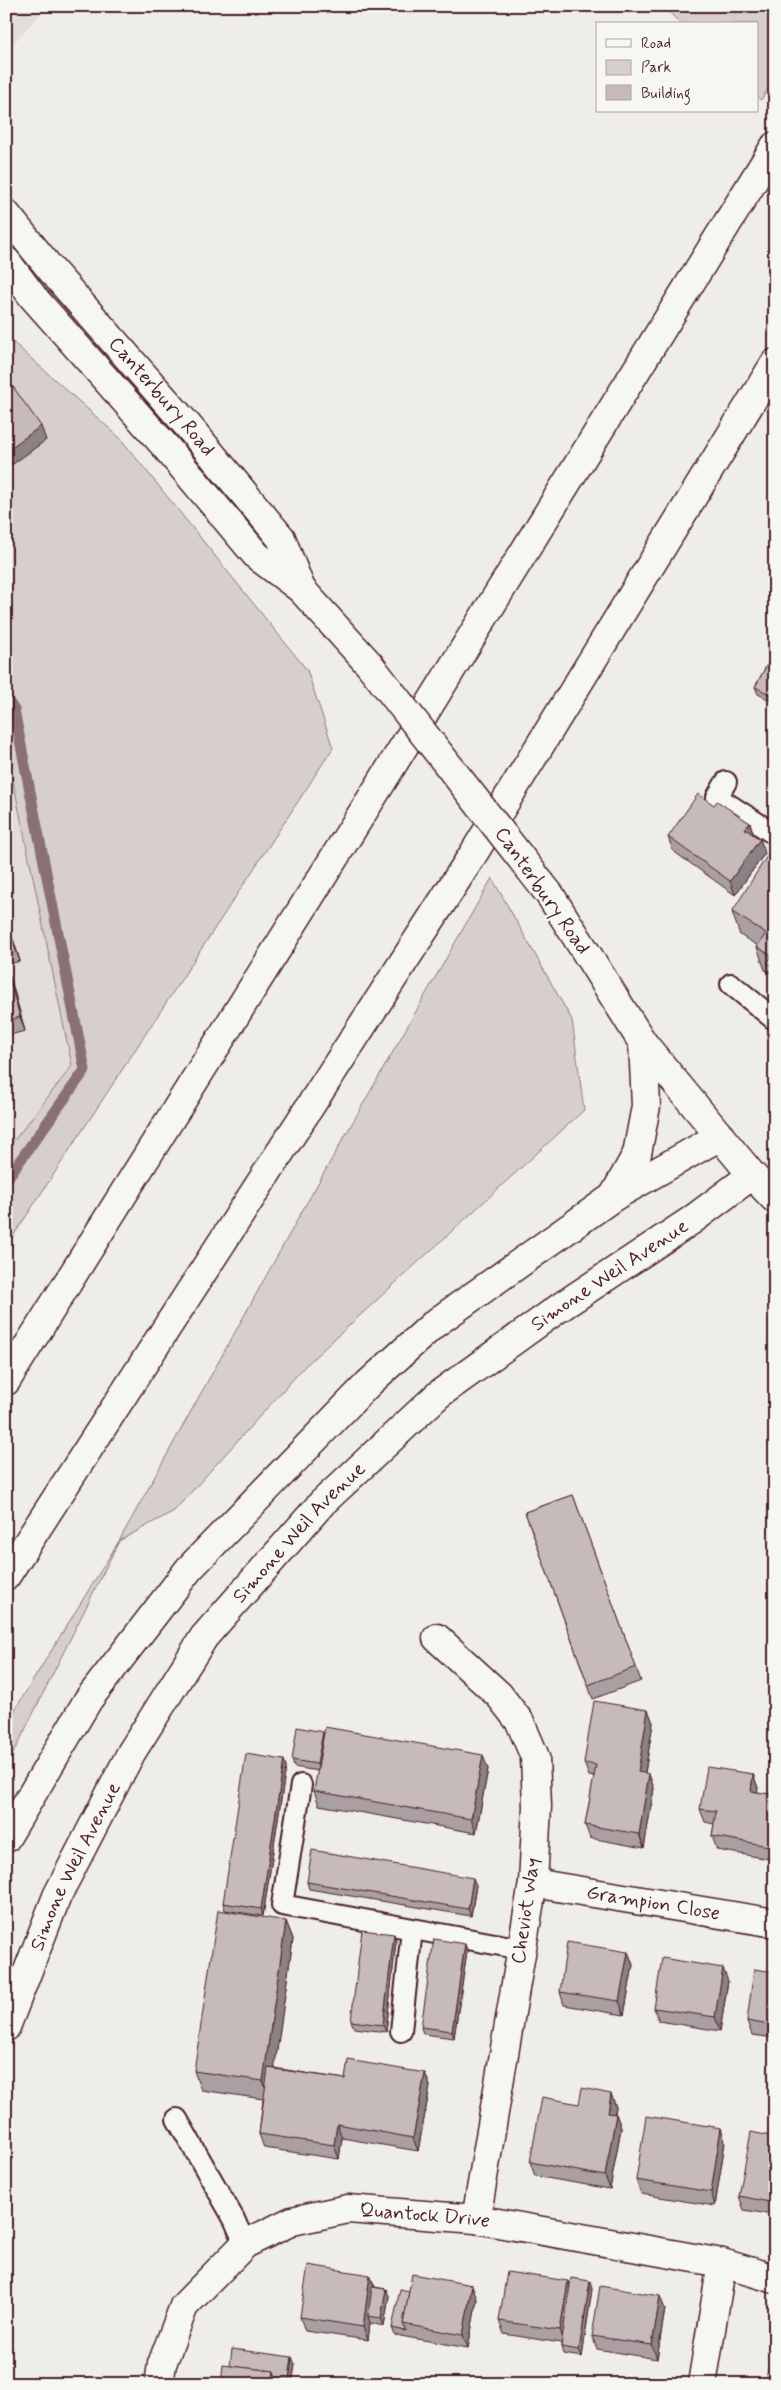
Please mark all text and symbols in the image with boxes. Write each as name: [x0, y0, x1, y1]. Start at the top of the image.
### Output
legend: [596, 22, 758, 112]
text: Road: [641, 34, 671, 54]
text: Park: [641, 58, 671, 78]
text: Building: [641, 84, 691, 105]
street label: Canterbury Road: [102, 331, 221, 462]
street label: Canterbury Road: [488, 822, 596, 960]
street label: Simone Weil Avenue: [525, 1213, 694, 1338]
street label: Simone Weil Avenue: [226, 1456, 371, 1609]
street label: Simone Weil Avenue: [24, 1777, 127, 1955]
street label: Cheviot Way: [505, 1856, 547, 1966]
street label: Grampion Close: [585, 1879, 722, 1927]
street label: Quantock Drive: [359, 2196, 492, 2235]

